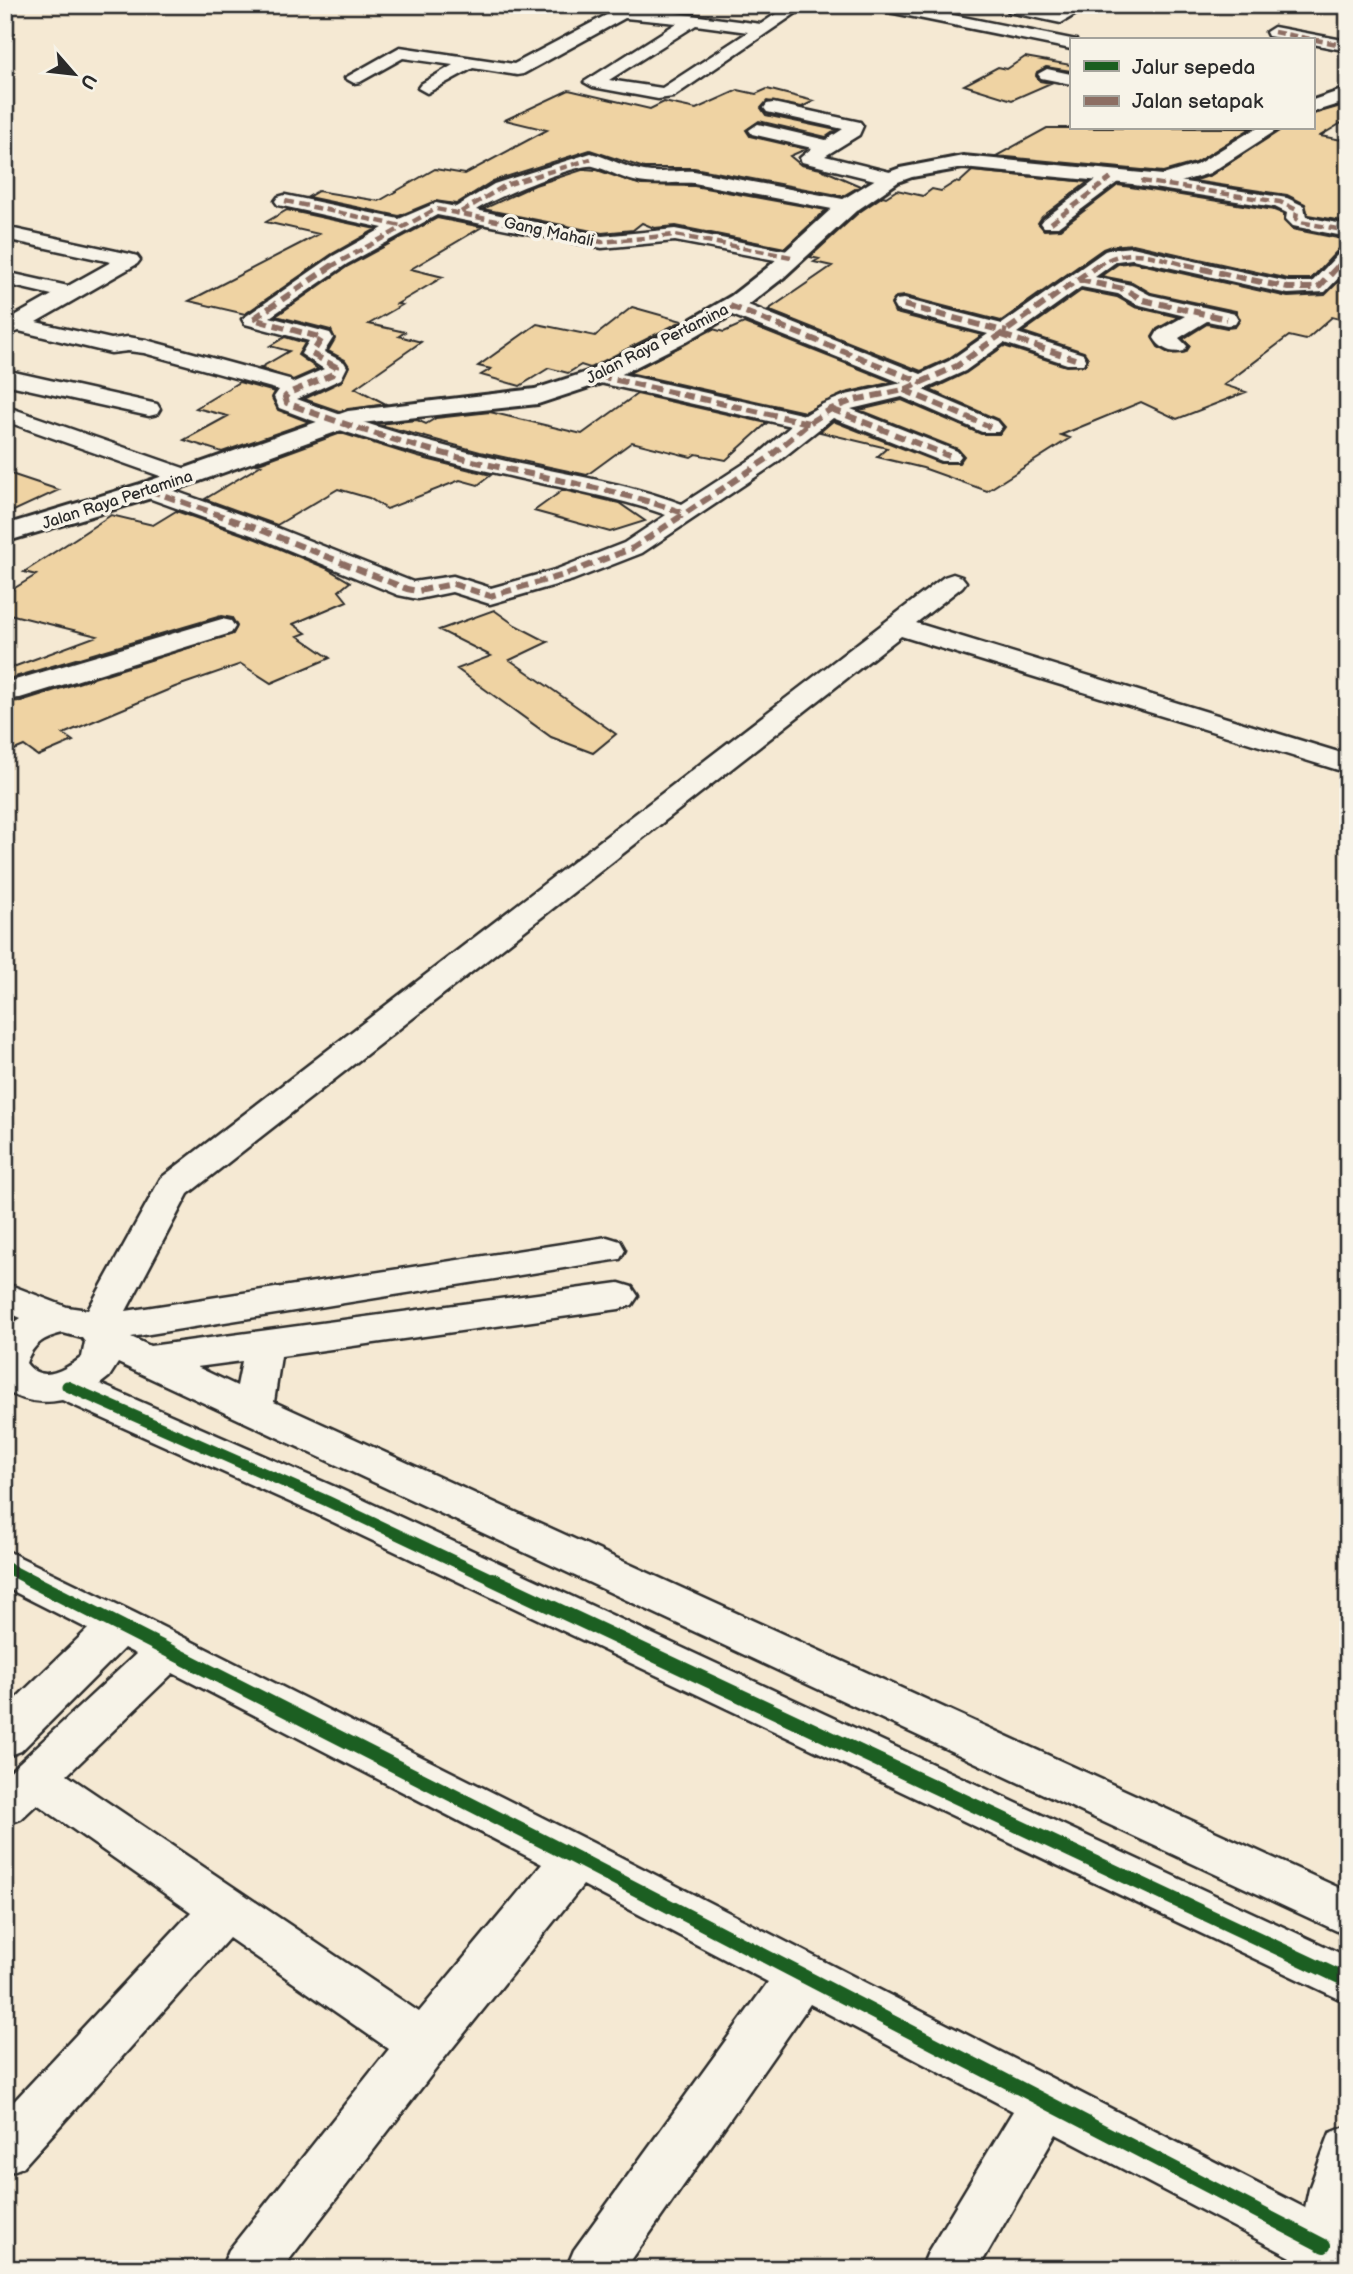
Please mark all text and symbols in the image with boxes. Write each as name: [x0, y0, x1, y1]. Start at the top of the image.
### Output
north arrow: [38, 38, 108, 108]
legend: [1070, 38, 1314, 130]
text: Jalur sepeda: [1132, 55, 1255, 80]
text: U: [74, 70, 101, 93]
text: Jalan setapak: [1132, 89, 1264, 114]
street label: Gang Mahali: [502, 214, 596, 251]
street label: Jalan Raya Pertamina: [583, 300, 732, 388]
street label: Jalan Raya Pertamina: [40, 467, 195, 534]

